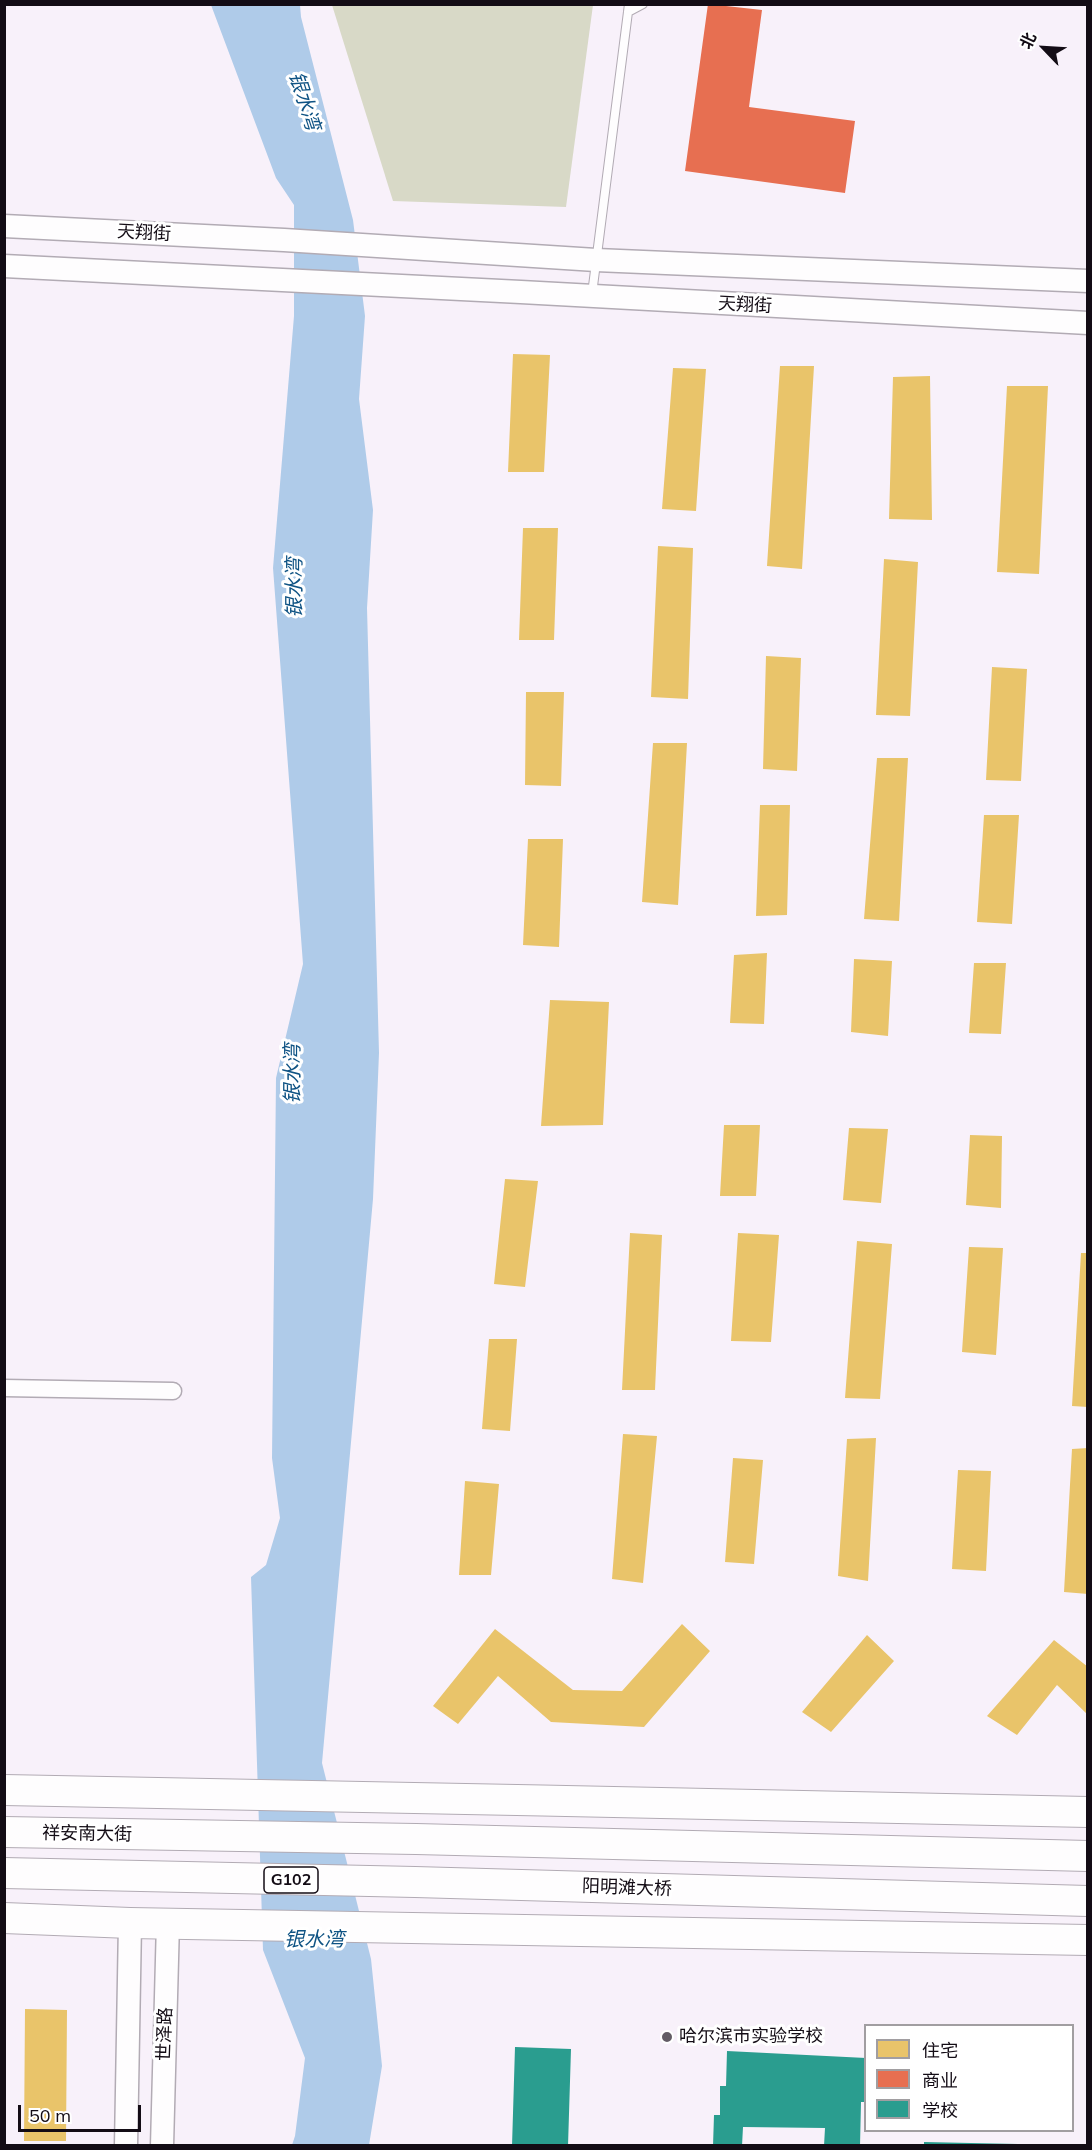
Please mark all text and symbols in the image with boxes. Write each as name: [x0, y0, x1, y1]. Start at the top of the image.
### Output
north arrow: [1014, 18, 1074, 78]
text: 北: [1015, 29, 1040, 52]
water label: 银水湾: [283, 69, 325, 133]
street label: 天翔街: [116, 221, 172, 245]
street label: 天翔街: [717, 293, 773, 317]
water label: 银水湾: [283, 558, 307, 618]
water label: 银水湾: [281, 1044, 305, 1104]
street label: 祥安南大街: [42, 1822, 132, 1846]
road number: G102: [264, 1867, 318, 1893]
street label: 阳明滩大桥: [582, 1876, 672, 1900]
water label: 银水湾: [284, 1928, 344, 1952]
street label: 世泽路: [153, 2007, 177, 2061]
legend: [864, 2024, 1074, 2132]
place label: 哈尔滨市实验学校: [679, 2026, 823, 2048]
marker: 哈尔滨市实验学校: [660, 2030, 674, 2044]
text: 住宅: [922, 2039, 958, 2062]
text: 商业: [922, 2069, 958, 2092]
scale bar: [21, 2093, 144, 2131]
text: 学校: [922, 2099, 958, 2122]
text: 50 m: [29, 2104, 71, 2127]

